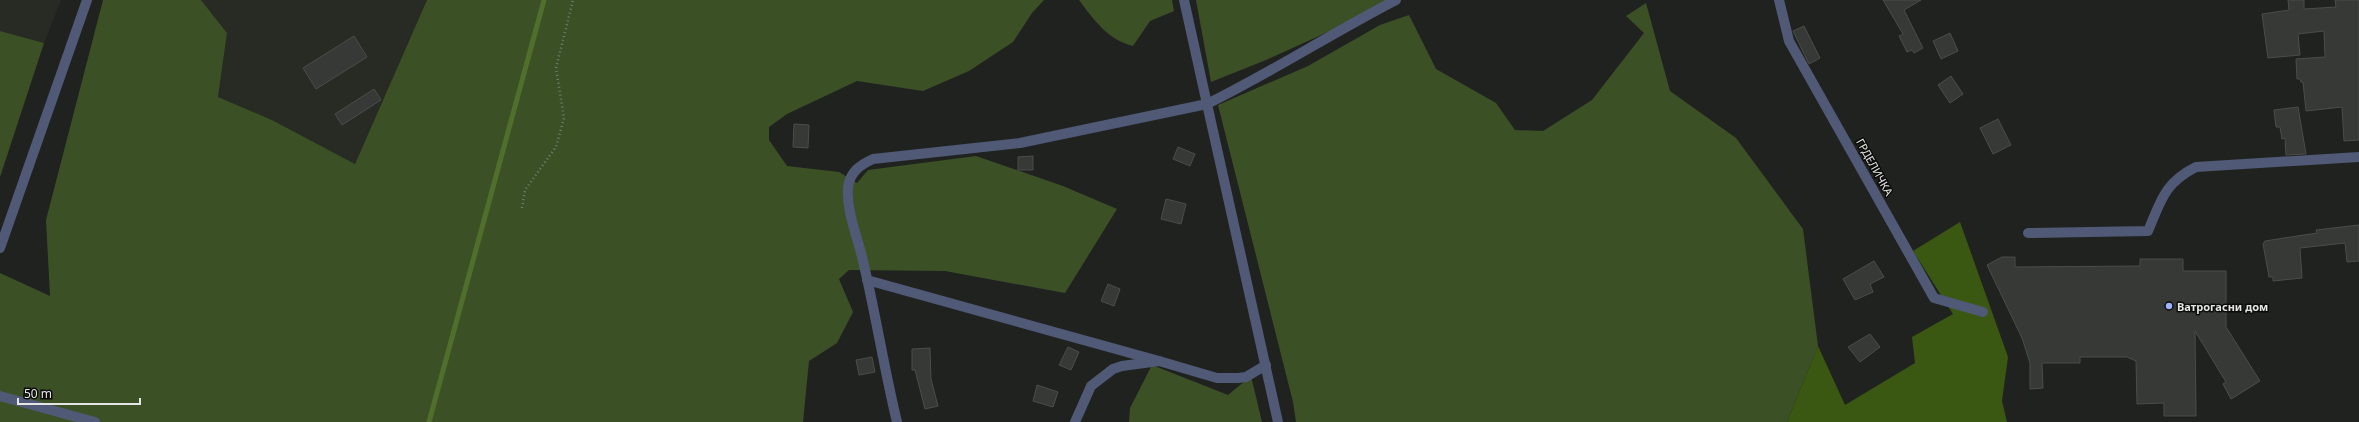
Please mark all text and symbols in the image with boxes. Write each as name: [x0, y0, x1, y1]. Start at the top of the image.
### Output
street label: ГРДЕЛИЧКА: [1853, 136, 1897, 199]
place label: Ватрогасни дом: [2177, 299, 2268, 314]
marker: Ватрогасни дом: [2164, 301, 2174, 311]
scale bar: [18, 380, 140, 406]
text: 50 m: [24, 385, 52, 402]

